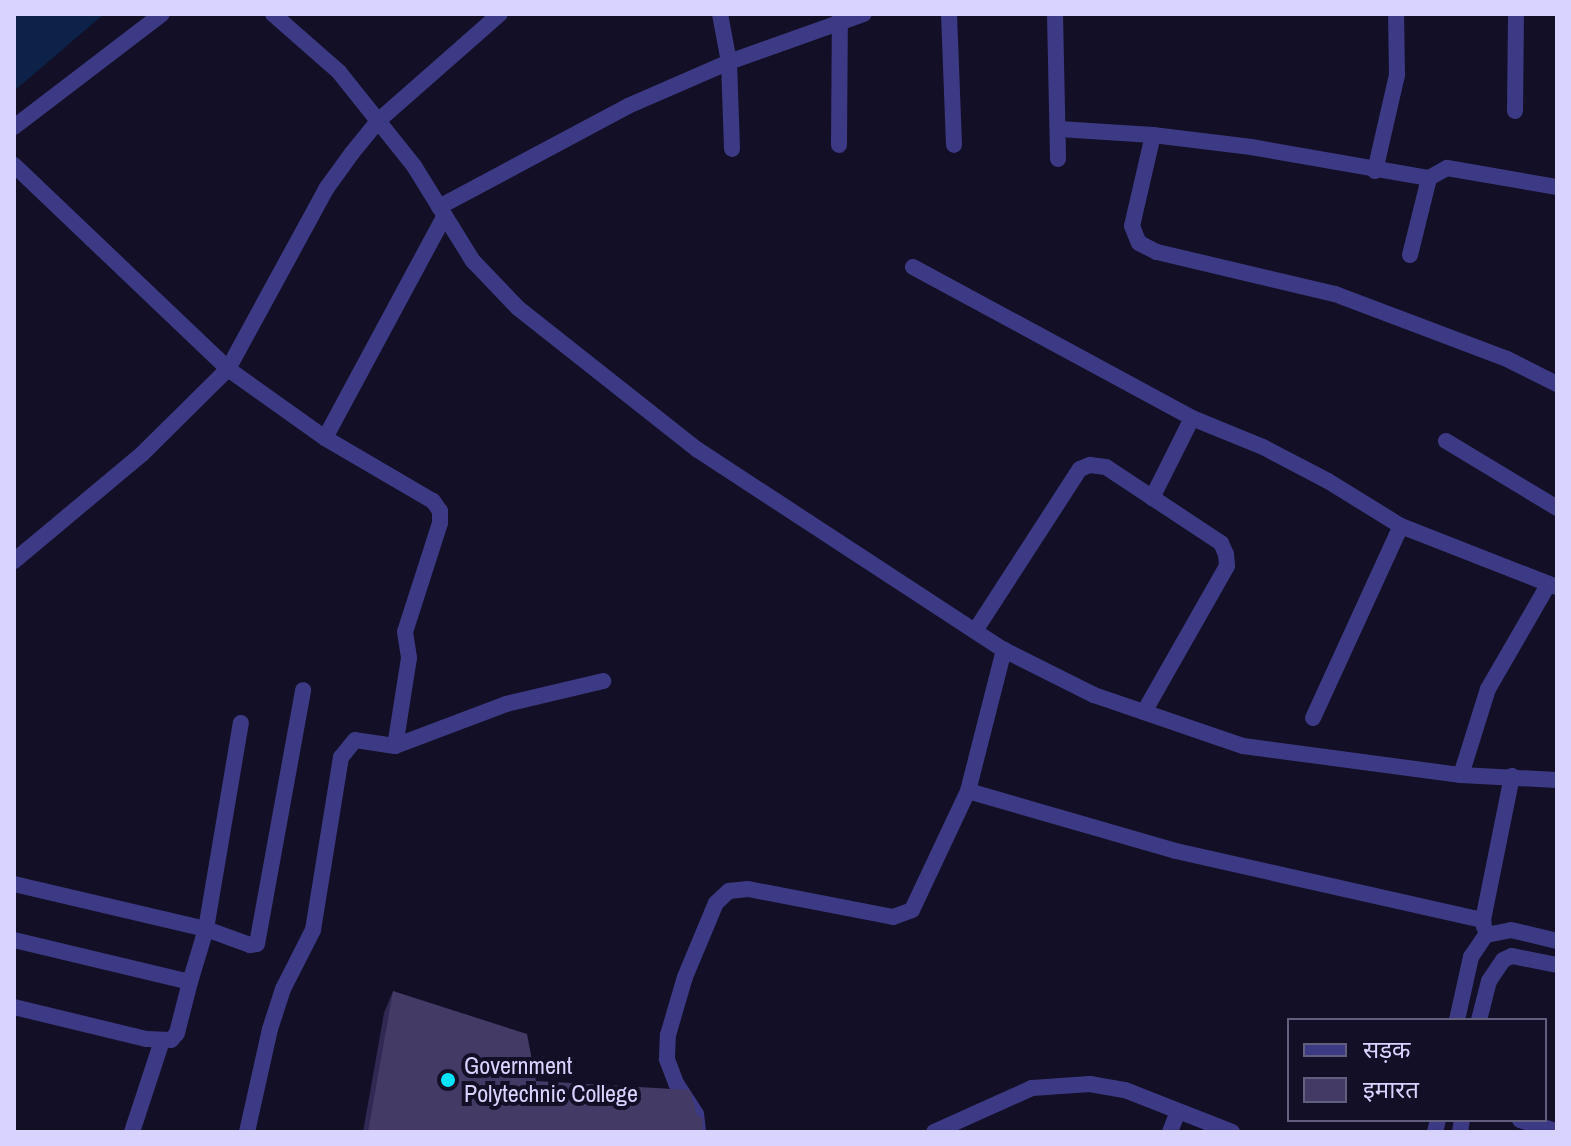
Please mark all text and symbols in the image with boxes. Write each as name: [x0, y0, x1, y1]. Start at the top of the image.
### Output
legend: [1287, 1018, 1547, 1122]
text: सड़क: [1363, 1033, 1411, 1065]
place label: Government Polytechnic College: [464, 1052, 638, 1108]
marker: Government Polytechnic College: [439, 1071, 457, 1089]
text: इमारत: [1363, 1073, 1419, 1105]

